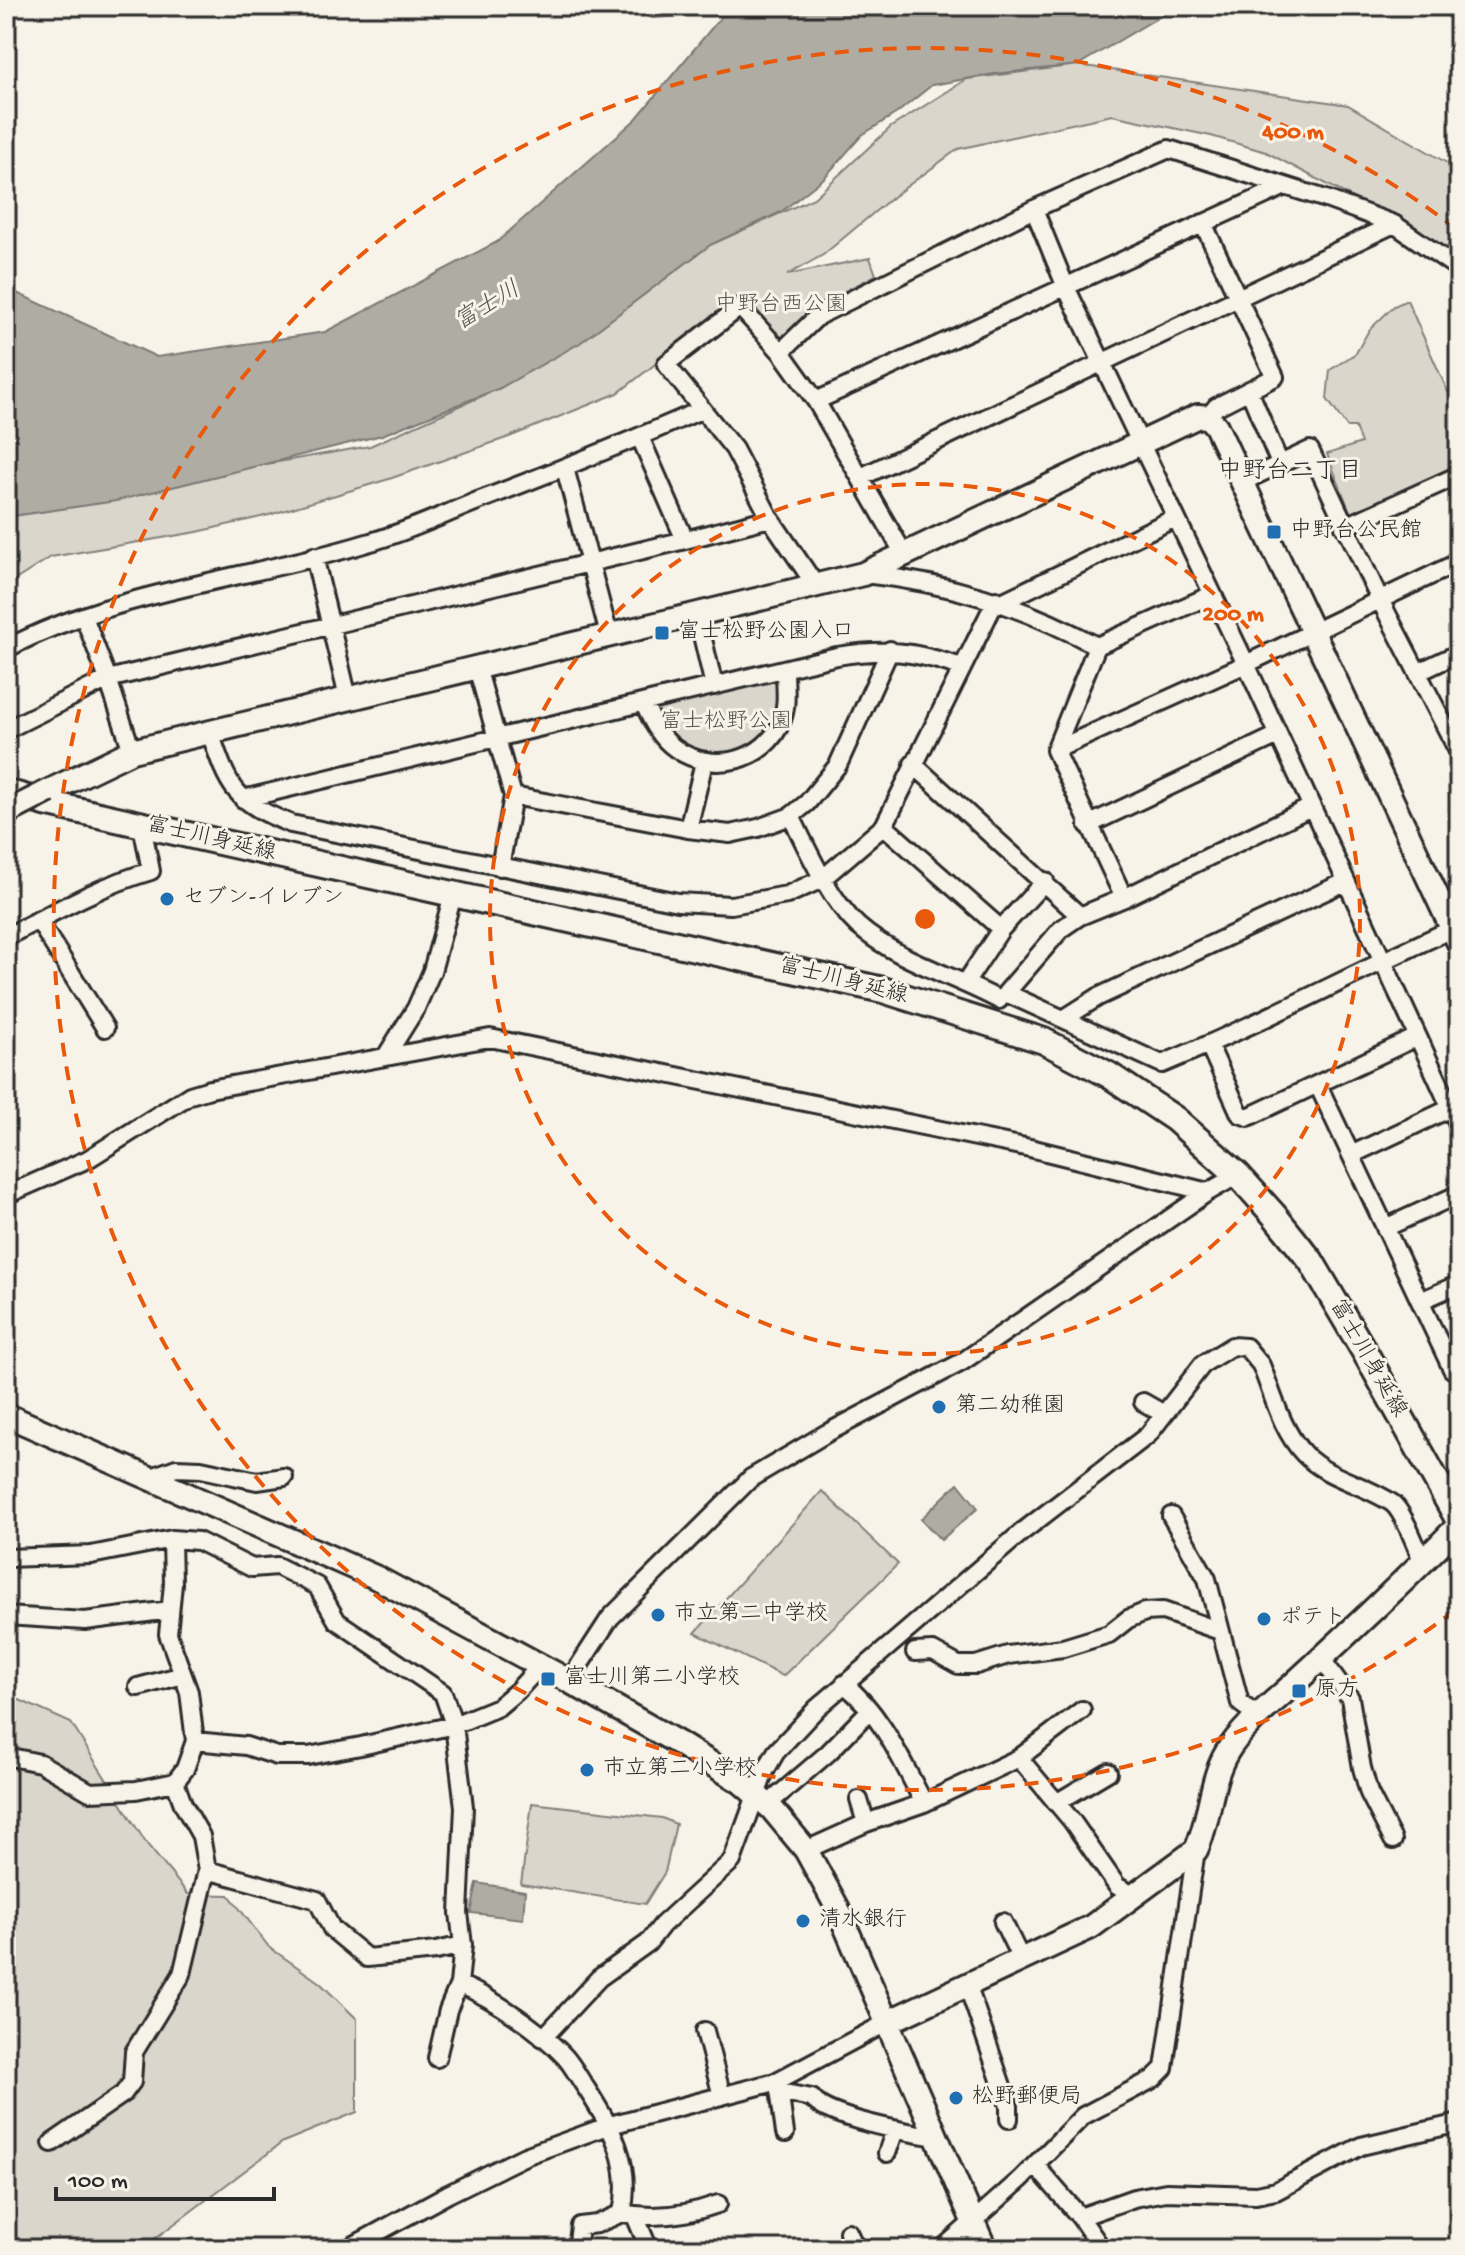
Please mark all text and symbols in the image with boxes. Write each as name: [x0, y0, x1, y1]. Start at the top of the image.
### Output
text: 400 m: [1261, 119, 1324, 148]
water label: 富士川: [449, 275, 526, 338]
park label: 中野台西公園: [715, 291, 847, 319]
district label: 中野台二丁目: [1218, 457, 1362, 487]
place label: 中野台公民館: [1290, 517, 1422, 545]
marker: 中野台公民館: [1265, 523, 1283, 541]
text: 200 m: [1202, 601, 1264, 630]
place label: 富士松野公園入口: [678, 619, 854, 646]
marker: 富士松野公園入口: [653, 624, 671, 642]
park label: 富士松野公園: [660, 709, 792, 736]
street label: 富士川身延線: [144, 811, 279, 868]
place label: セブン-イレブン: [183, 885, 344, 912]
marker: セブン-イレブン: [158, 890, 176, 908]
centre of rings: [911, 905, 939, 933]
street label: 富士川身延線: [776, 951, 911, 1011]
street label: 富士川身延線: [1323, 1294, 1413, 1423]
place label: 第二幼稚園: [955, 1393, 1065, 1420]
marker: 第二幼稚園: [930, 1398, 948, 1416]
place label: 市立第二中学校: [674, 1600, 828, 1628]
marker: 市立第二中学校: [649, 1606, 667, 1624]
place label: ポテト: [1280, 1606, 1346, 1632]
marker: ポテト: [1255, 1610, 1273, 1628]
place label: 富士川第二小学校: [564, 1665, 740, 1692]
marker: 富士川第二小学校: [539, 1670, 557, 1688]
place label: 原方: [1315, 1677, 1359, 1704]
marker: 原方: [1290, 1682, 1308, 1700]
place label: 市立第二小学校: [603, 1756, 757, 1783]
marker: 市立第二小学校: [578, 1761, 596, 1779]
place label: 清水銀行: [819, 1907, 907, 1934]
marker: 清水銀行: [794, 1912, 812, 1930]
place label: 松野郵便局: [972, 2084, 1082, 2111]
marker: 松野郵便局: [947, 2089, 965, 2107]
scale bar: [56, 2151, 274, 2201]
text: 100 m: [67, 2168, 128, 2197]

